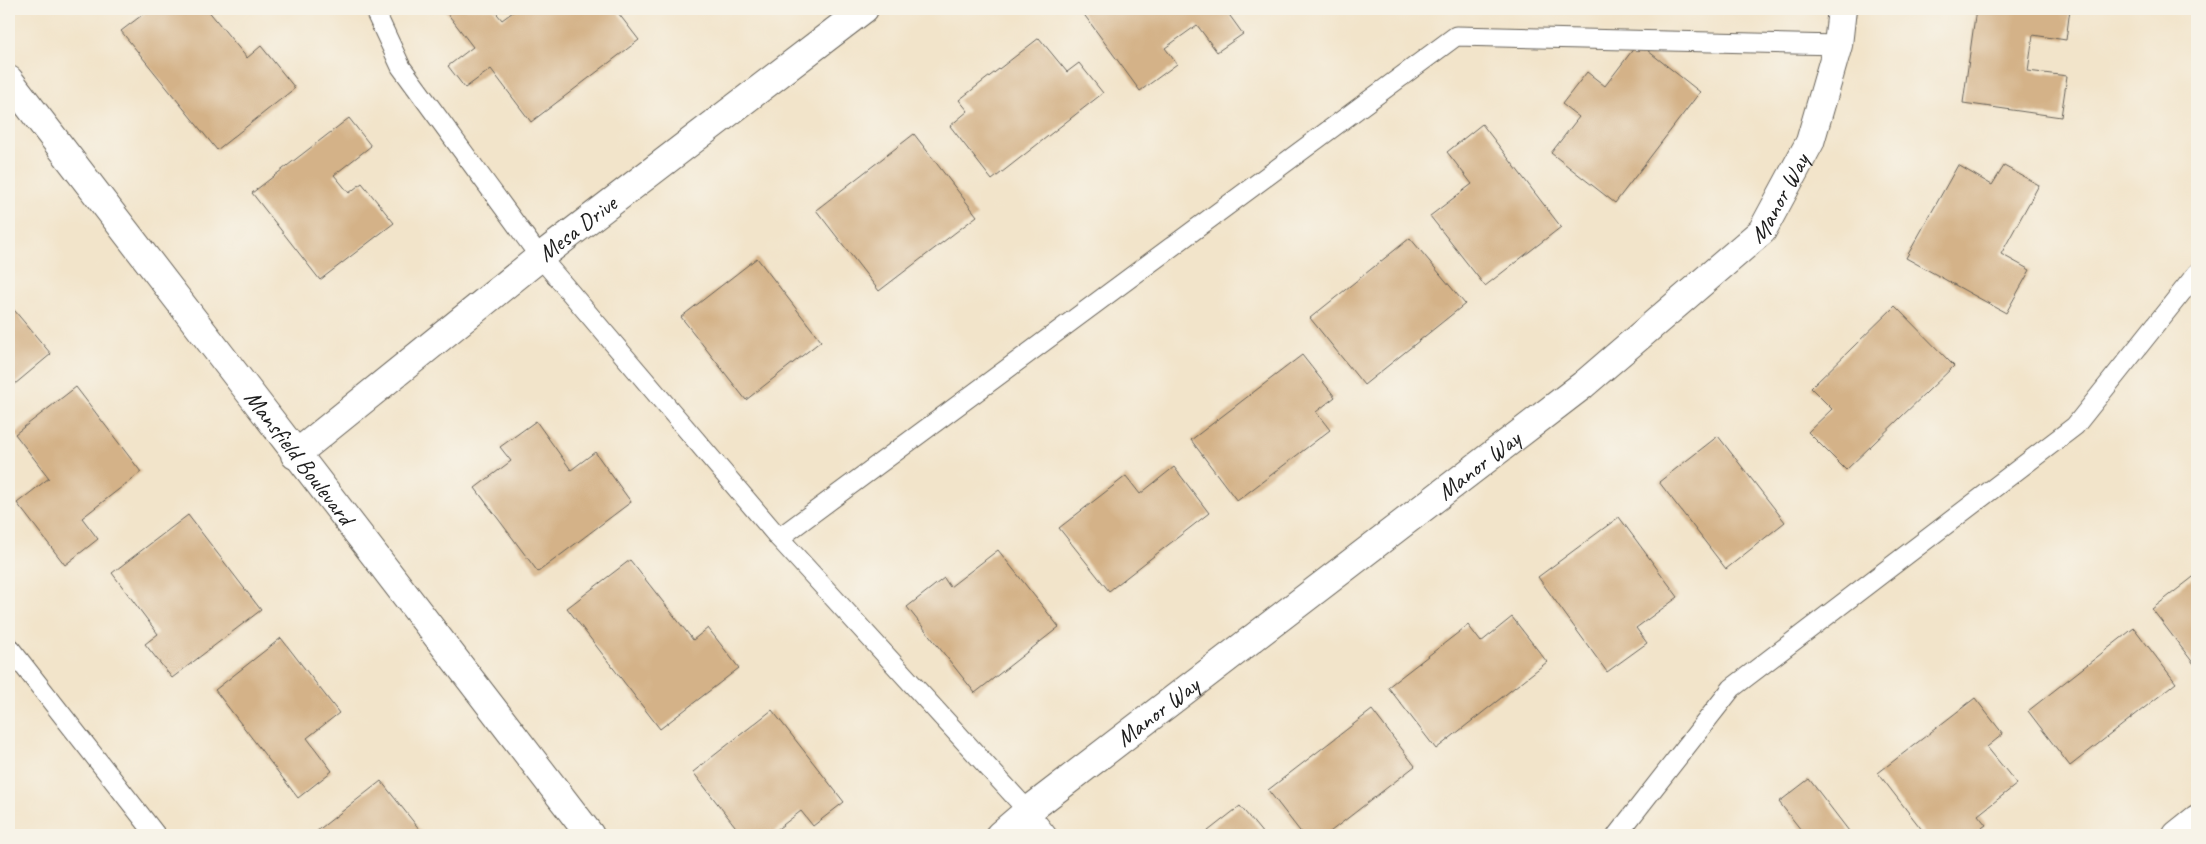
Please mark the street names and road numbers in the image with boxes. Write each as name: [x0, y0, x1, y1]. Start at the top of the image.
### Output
street label: Manor Way: [1744, 147, 1817, 250]
street label: Mesa Drive: [532, 187, 625, 268]
street label: Mansfield Boulevard: [238, 384, 363, 534]
street label: Manor Way: [1431, 423, 1528, 506]
street label: Manor Way: [1110, 669, 1206, 753]

